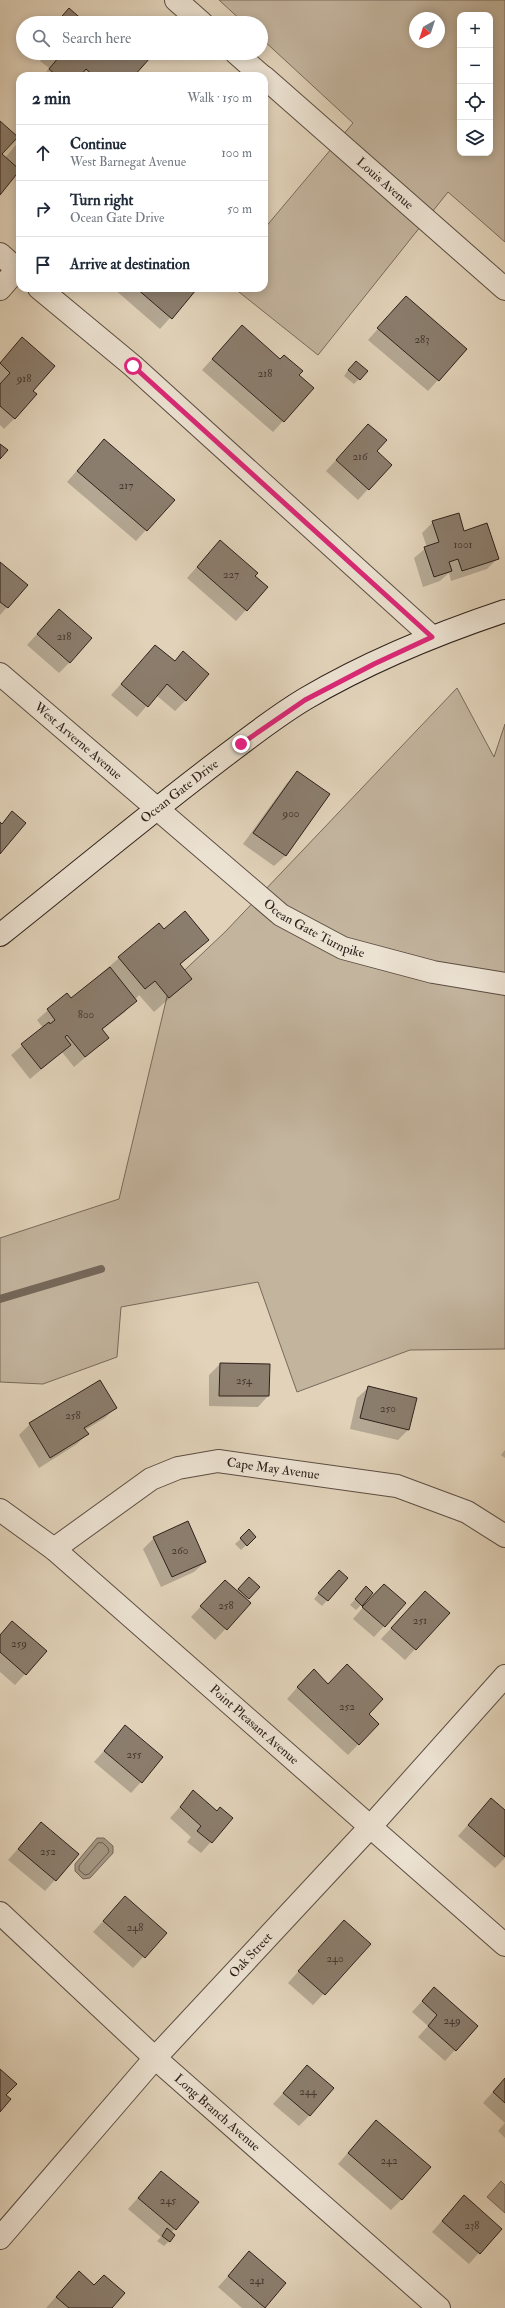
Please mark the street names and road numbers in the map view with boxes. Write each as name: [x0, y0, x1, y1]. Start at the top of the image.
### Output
street label: Louis Avenue: [353, 154, 417, 213]
street label: West Arverne Avenue: [30, 698, 126, 783]
street label: Ocean Gate Drive: [137, 756, 222, 827]
street label: Ocean Gate Turnpike: [260, 896, 367, 962]
street label: Cape May Avenue: [226, 1454, 321, 1483]
street label: Point Pleasant Avenue: [206, 1681, 302, 1769]
street label: Oak Street: [226, 1929, 276, 1981]
street label: Long Branch Avenue: [171, 2071, 264, 2155]

